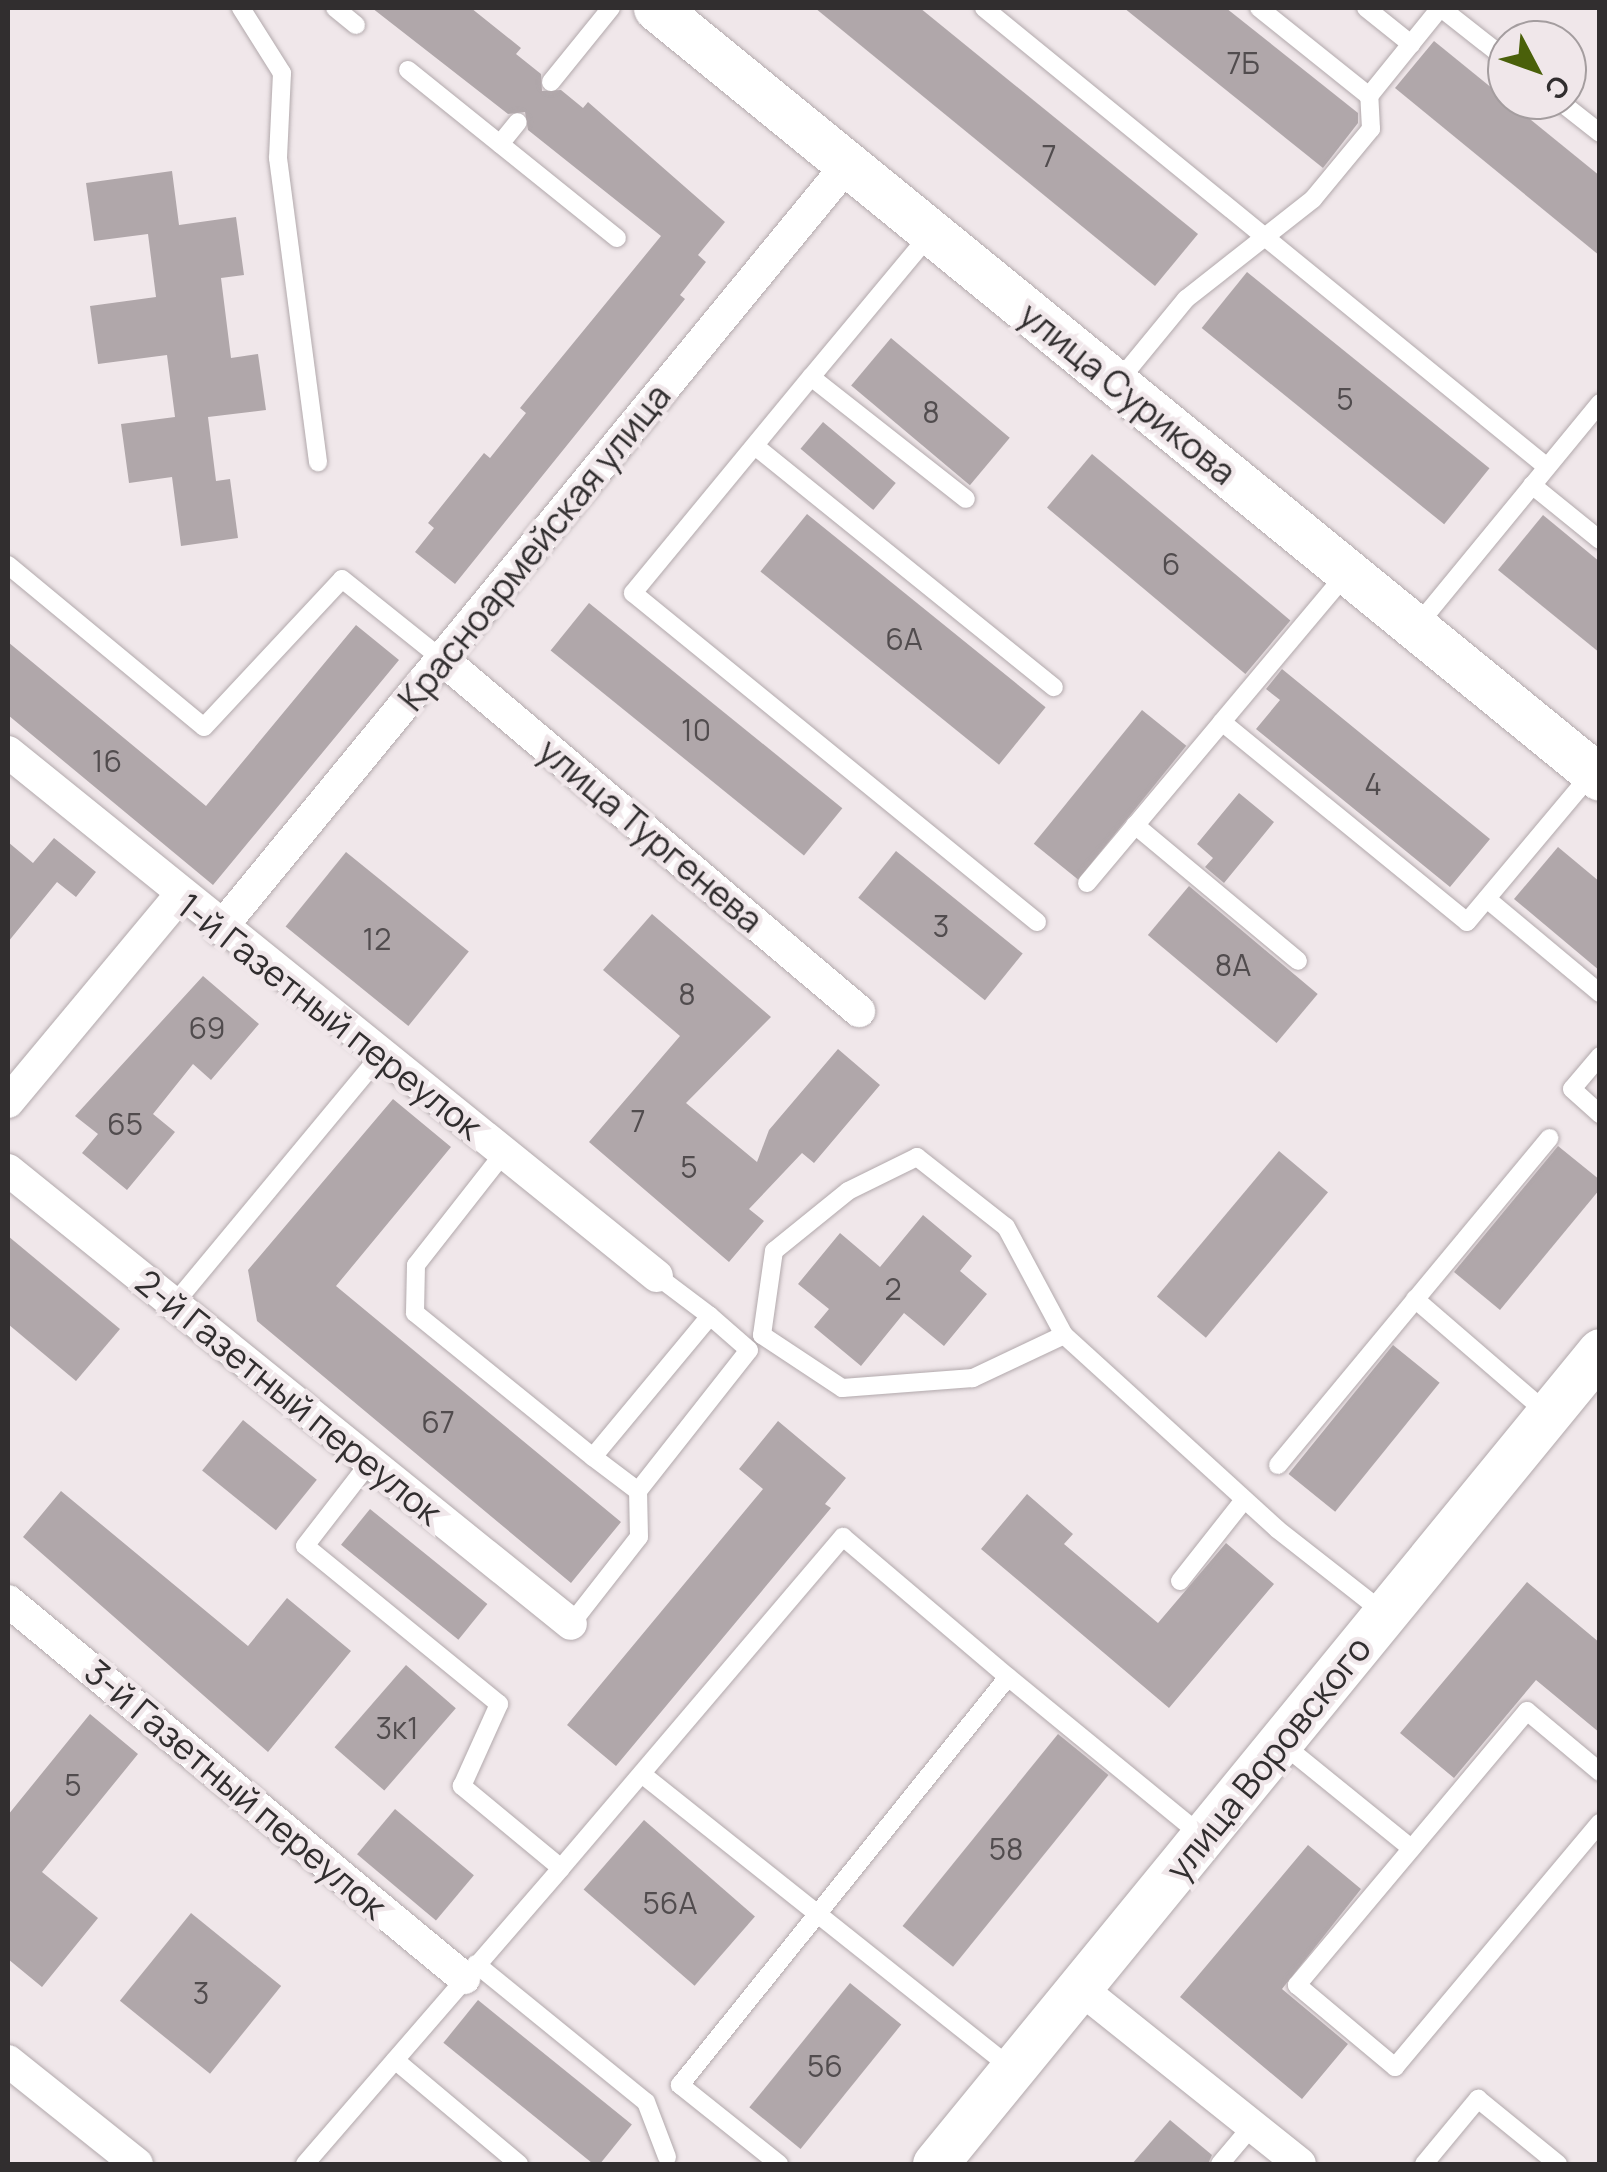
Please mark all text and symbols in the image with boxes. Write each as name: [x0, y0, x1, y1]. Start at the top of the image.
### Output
north arrow: [1487, 20, 1587, 120]
house number: 7Б: [1226, 45, 1260, 81]
text: С: [1537, 68, 1579, 109]
house number: 7: [1041, 138, 1057, 174]
street label: улица Сурикова: [1011, 293, 1245, 493]
street label: Красноармейская улица: [389, 375, 679, 719]
house number: 5: [1336, 381, 1354, 417]
house number: 8: [922, 394, 940, 430]
house number: 6: [1162, 546, 1180, 582]
house number: 6А: [885, 621, 923, 657]
house number: 10: [681, 712, 711, 748]
street label: улица Тургенева: [530, 729, 772, 941]
house number: 16: [92, 743, 122, 779]
house number: 4: [1364, 766, 1382, 802]
street label: 1-й Газетный переулок: [169, 884, 491, 1148]
house number: 3: [933, 908, 949, 944]
house number: 12: [363, 921, 391, 957]
house number: 8А: [1215, 947, 1251, 983]
house number: 8: [678, 976, 696, 1012]
house number: 69: [189, 1010, 225, 1046]
house number: 7: [630, 1103, 646, 1139]
house number: 65: [107, 1106, 143, 1142]
house number: 5: [680, 1149, 698, 1185]
street label: 2-й Газетный переулок: [128, 1261, 450, 1533]
house number: 2: [884, 1271, 902, 1307]
house number: 67: [421, 1404, 455, 1440]
street label: улица Воровского: [1157, 1627, 1379, 1889]
street label: 3-й Газетный переулок: [77, 1651, 395, 1927]
house number: 3к1: [375, 1710, 419, 1746]
house number: 5: [64, 1767, 82, 1803]
house number: 58: [989, 1831, 1023, 1867]
house number: 56А: [643, 1885, 697, 1921]
house number: 3: [193, 1975, 209, 2011]
house number: 56: [807, 2048, 843, 2084]

